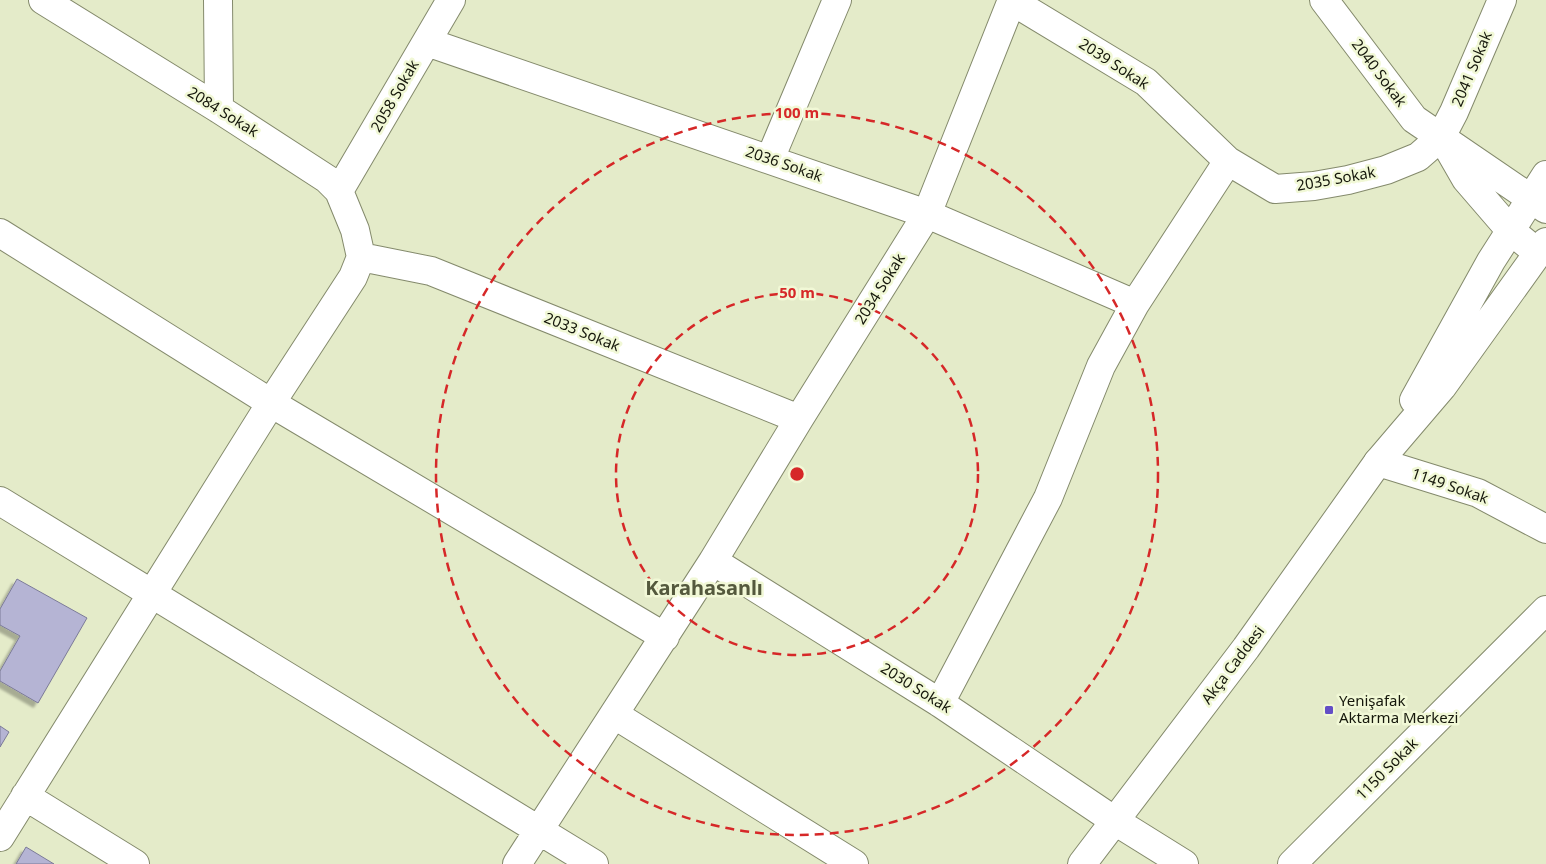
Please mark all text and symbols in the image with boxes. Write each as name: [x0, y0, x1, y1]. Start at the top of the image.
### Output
street label: 2041 Sokak: [1446, 28, 1496, 109]
street label: 2039 Sokak: [1076, 33, 1154, 93]
street label: 2040 Sokak: [1348, 34, 1412, 110]
street label: 2058 Sokak: [365, 56, 423, 135]
street label: 2084 Sokak: [184, 81, 263, 141]
text: 100 m: [775, 102, 819, 122]
street label: 2036 Sokak: [743, 141, 825, 186]
street label: 2035 Sokak: [1295, 161, 1377, 195]
street label: 2034 Sokak: [849, 249, 909, 328]
text: 50 m: [779, 282, 815, 302]
street label: 2033 Sokak: [542, 307, 623, 355]
street label: 1149 Sokak: [1409, 463, 1491, 508]
centre of rings: [788, 465, 806, 483]
district label: Karahasanlı: [645, 574, 763, 601]
street label: Akça Caddesi: [1196, 621, 1268, 708]
street label: 2030 Sokak: [877, 657, 956, 717]
place label: Yenişafak Aktarma Merkezi: [1339, 690, 1458, 727]
marker: Yenişafak Aktarma Merkezi: [1323, 704, 1335, 716]
street label: 1150 Sokak: [1351, 733, 1422, 804]

